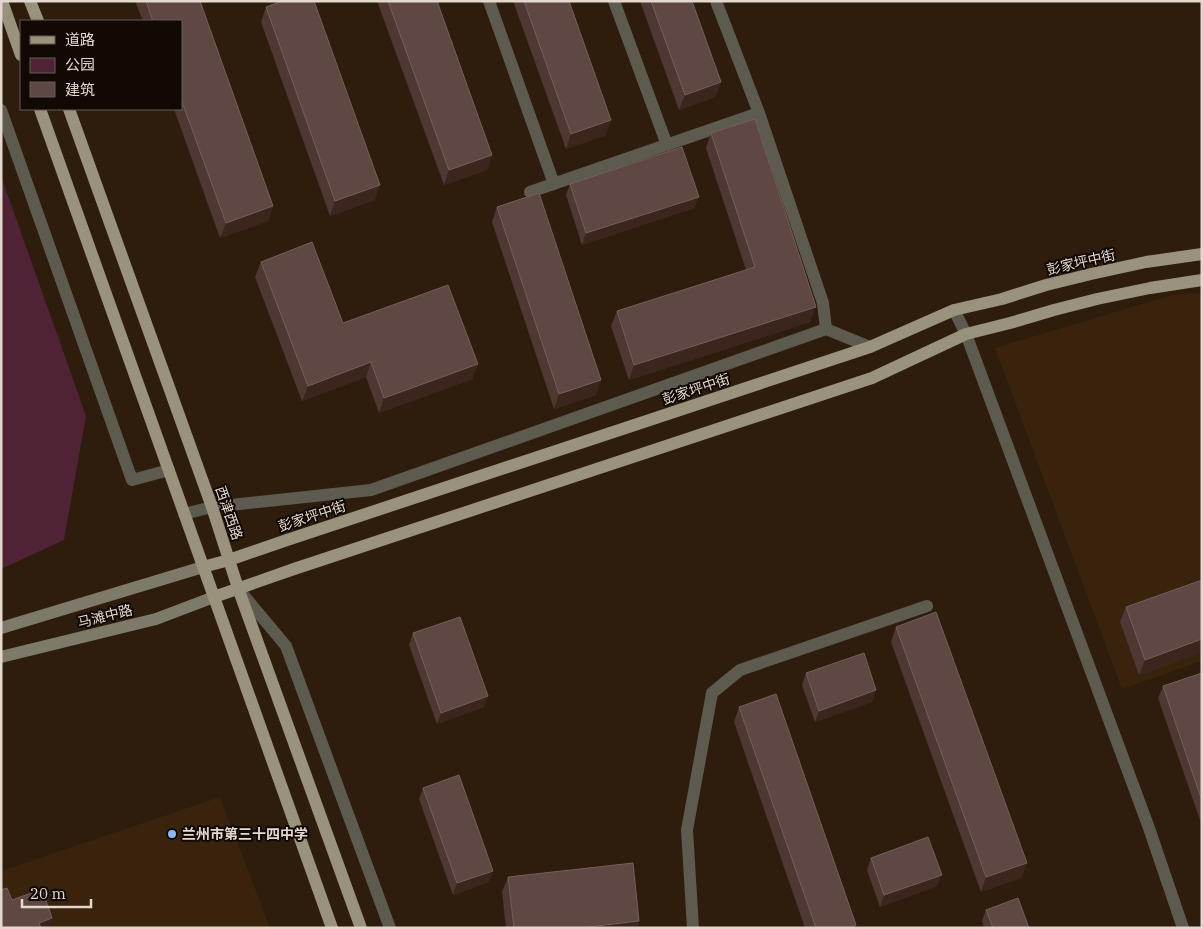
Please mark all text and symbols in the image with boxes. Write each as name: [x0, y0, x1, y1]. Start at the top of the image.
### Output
legend: [20, 20, 182, 110]
text: 道路: [65, 30, 95, 49]
text: 公园: [65, 55, 95, 74]
text: 建筑: [65, 80, 95, 99]
street label: 彭家坪中街: [1045, 245, 1117, 279]
street label: 彭家坪中街: [660, 370, 732, 408]
street label: 西津西路: [211, 484, 247, 542]
street label: 彭家坪中街: [276, 497, 348, 535]
street label: 马滩中路: [76, 600, 134, 632]
place label: 兰州市第三十四中学: [182, 825, 308, 843]
marker: 兰州市第三十四中学: [166, 828, 178, 840]
scale bar: [22, 876, 91, 908]
text: 20 m: [30, 884, 66, 903]

